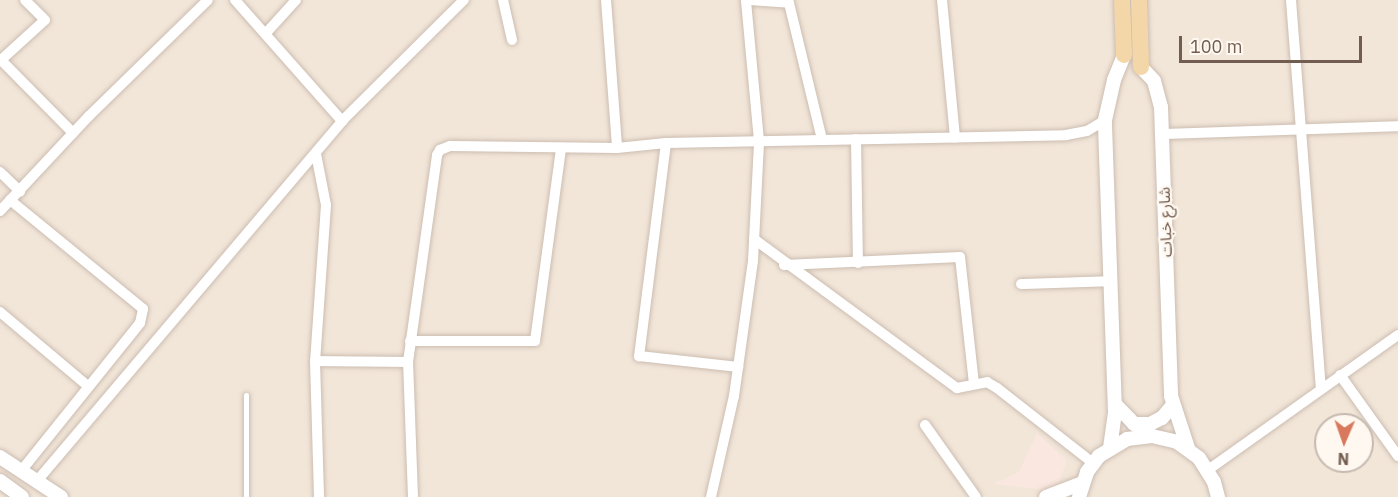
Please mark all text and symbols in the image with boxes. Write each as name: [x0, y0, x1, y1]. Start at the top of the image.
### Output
scale bar: [1182, 24, 1365, 62]
text: 100 m: [1190, 35, 1242, 58]
street label: شارع خبات: [1154, 186, 1176, 258]
north arrow: [1314, 413, 1374, 473]
text: N: [1337, 449, 1350, 469]

